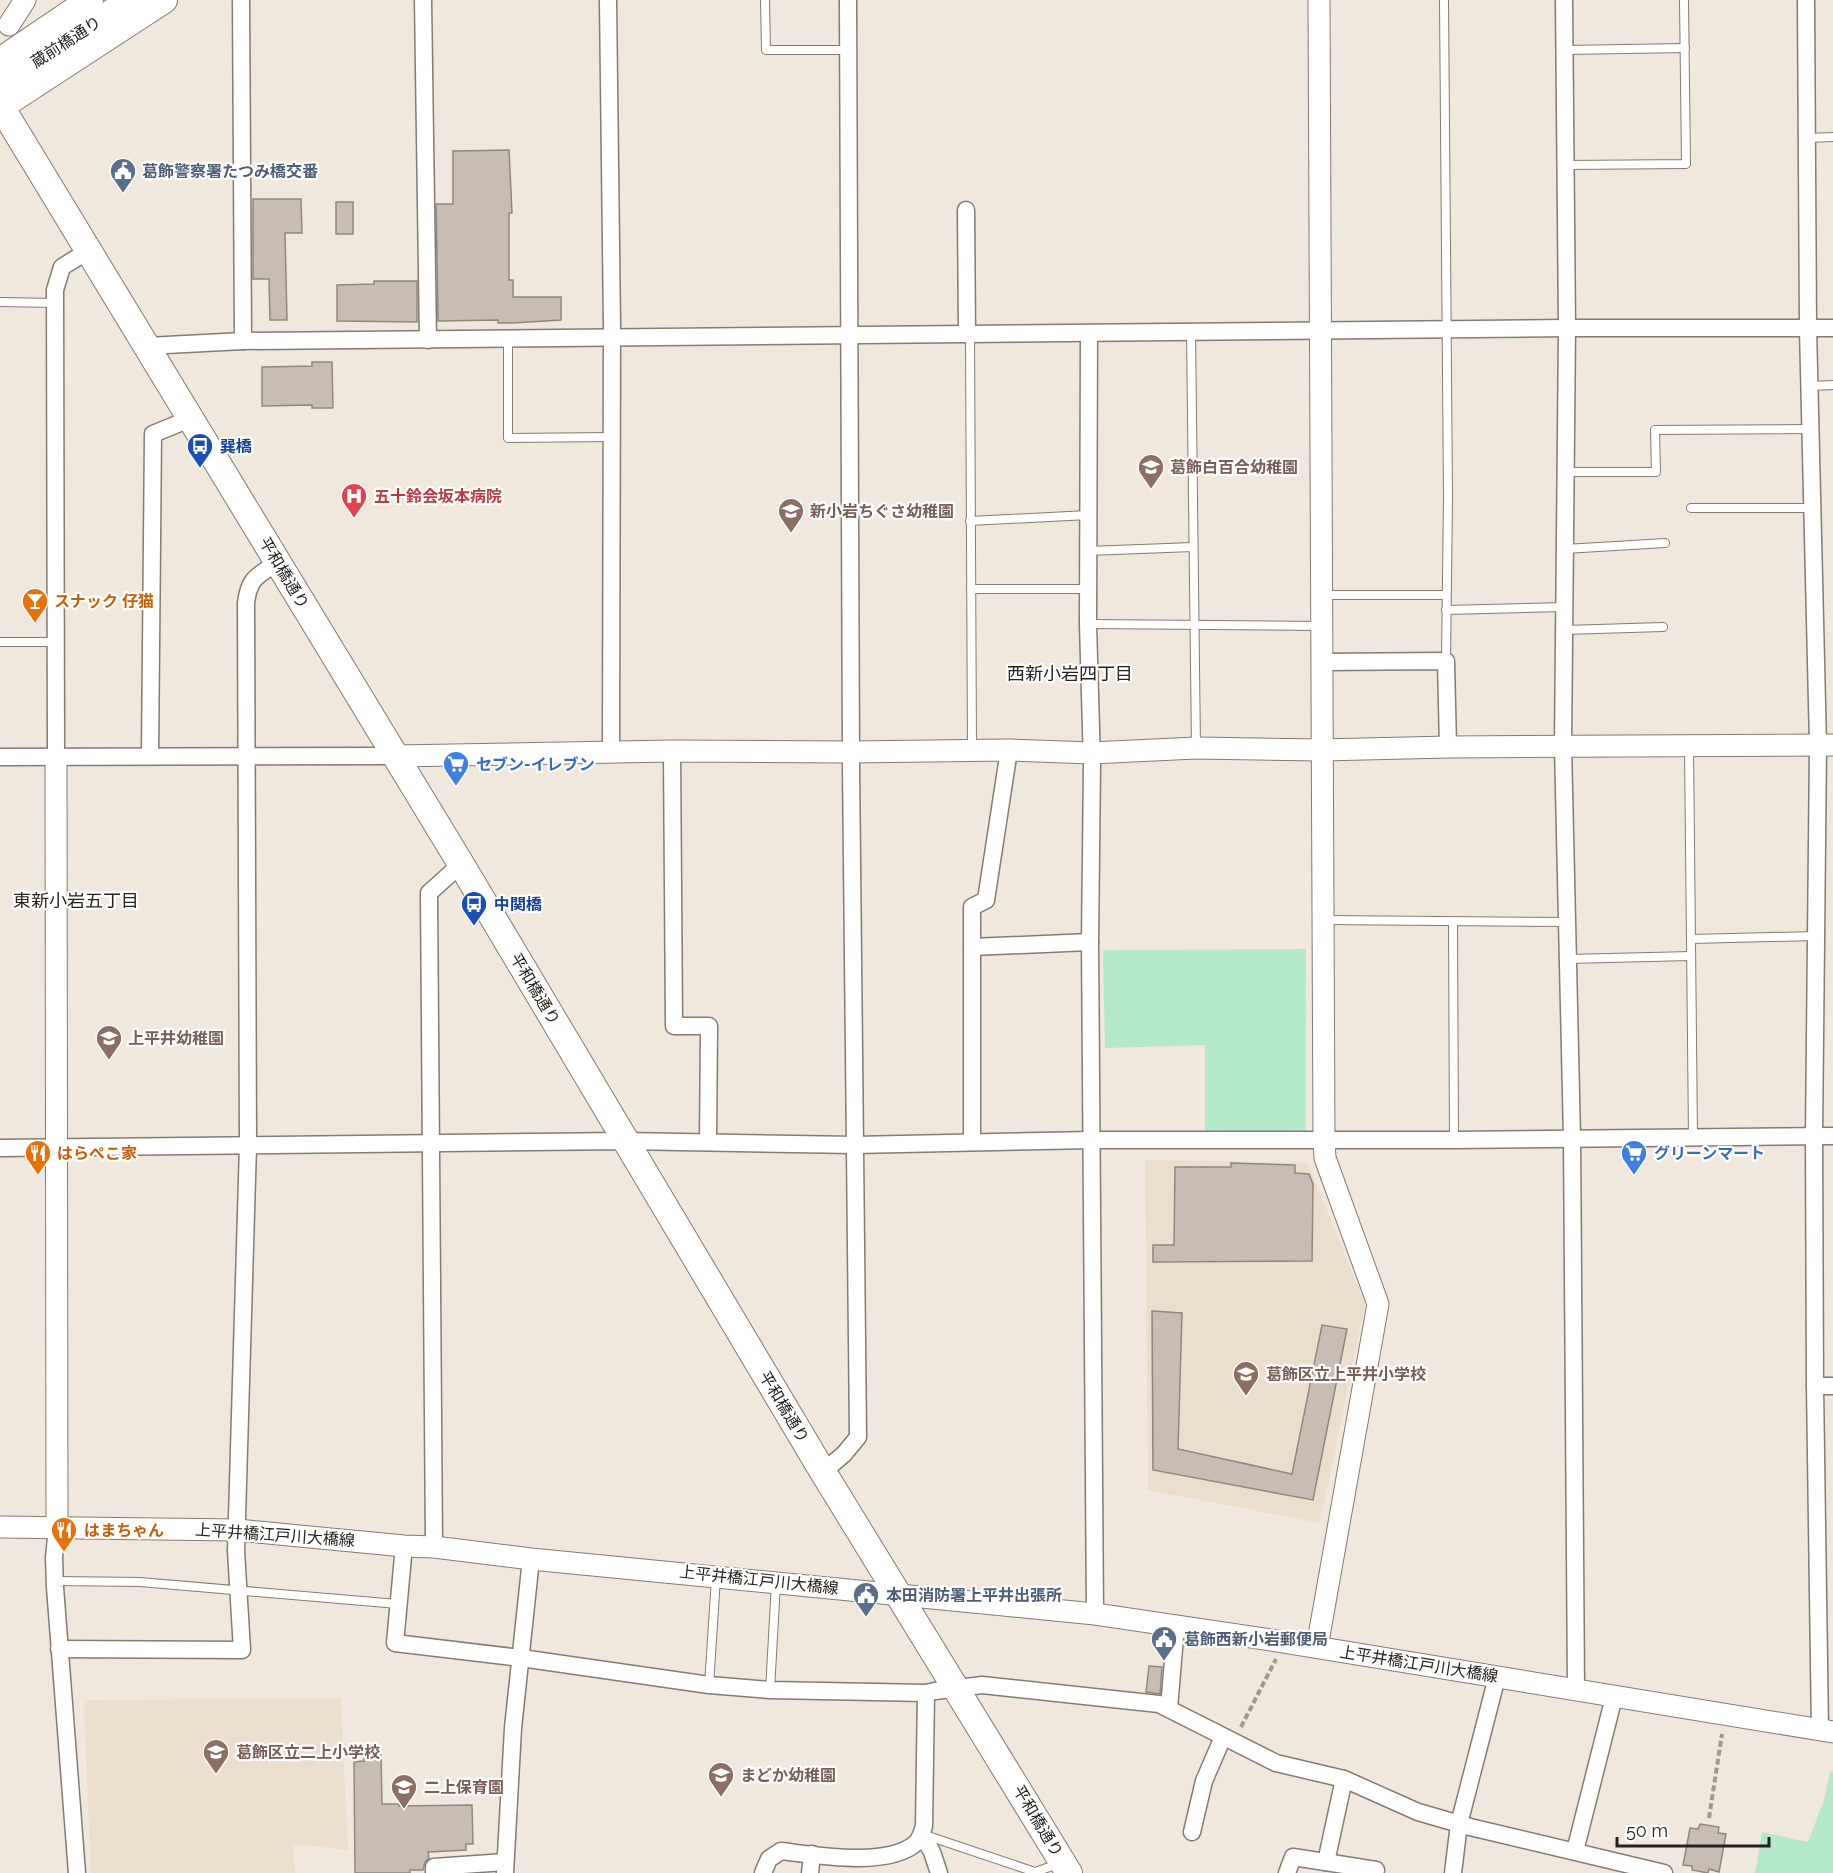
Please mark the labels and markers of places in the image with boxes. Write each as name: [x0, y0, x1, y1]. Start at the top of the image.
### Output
public building icon: 葛飾警察署たつみ橋交番: [108, 156, 138, 194]
place label: 葛飾警察署たつみ橋交番: [142, 162, 318, 181]
bus stop icon: 巽橋: [185, 431, 215, 469]
place label: 巽橋: [220, 437, 252, 456]
school or university icon: 葛飾白百合幼稚園: [1136, 452, 1166, 490]
place label: 葛飾白百合幼稚園: [1170, 458, 1298, 477]
hospital icon: 五十鈴会坂本病院: [339, 481, 369, 519]
place label: 五十鈴会坂本病院: [374, 487, 502, 506]
school or university icon: 新小岩ちぐさ幼稚園: [776, 496, 806, 534]
place label: 新小岩ちぐさ幼稚園: [810, 502, 954, 521]
bar icon: スナック 仔猫: [20, 586, 50, 624]
place label: スナック 仔猫: [54, 592, 154, 611]
supermarket icon: セブン-イレブン: [441, 749, 471, 787]
place label: セブン-イレブン: [476, 755, 595, 774]
bus stop icon: 中関橋: [459, 889, 489, 927]
place label: 中関橋: [494, 895, 542, 914]
school or university icon: 上平井幼稚園: [94, 1023, 124, 1061]
place label: 上平井幼稚園: [128, 1029, 224, 1048]
restaurant icon: はらぺこ家: [23, 1138, 53, 1176]
supermarket icon: グリーンマート: [1619, 1138, 1649, 1176]
place label: はらぺこ家: [57, 1144, 137, 1163]
place label: グリーンマート: [1654, 1144, 1765, 1163]
school or university icon: 葛飾区立上平井小学校: [1231, 1359, 1261, 1397]
place label: 葛飾区立上平井小学校: [1266, 1365, 1426, 1384]
restaurant icon: はまちゃん: [49, 1515, 79, 1553]
place label: はまちゃん: [84, 1521, 164, 1540]
public building icon: 本田消防署上平井出張所: [851, 1580, 881, 1618]
place label: 本田消防署上平井出張所: [886, 1586, 1062, 1605]
public building icon: 葛飾西新小岩郵便局: [1149, 1624, 1179, 1662]
place label: 葛飾西新小岩郵便局: [1184, 1630, 1328, 1649]
school or university icon: 葛飾区立二上小学校: [201, 1737, 231, 1775]
place label: 葛飾区立二上小学校: [236, 1743, 380, 1762]
school or university icon: まどか幼稚園: [706, 1760, 736, 1798]
place label: まどか幼稚園: [740, 1766, 836, 1785]
school or university icon: 二上保育園: [389, 1772, 419, 1810]
place label: 二上保育園: [424, 1778, 504, 1797]

